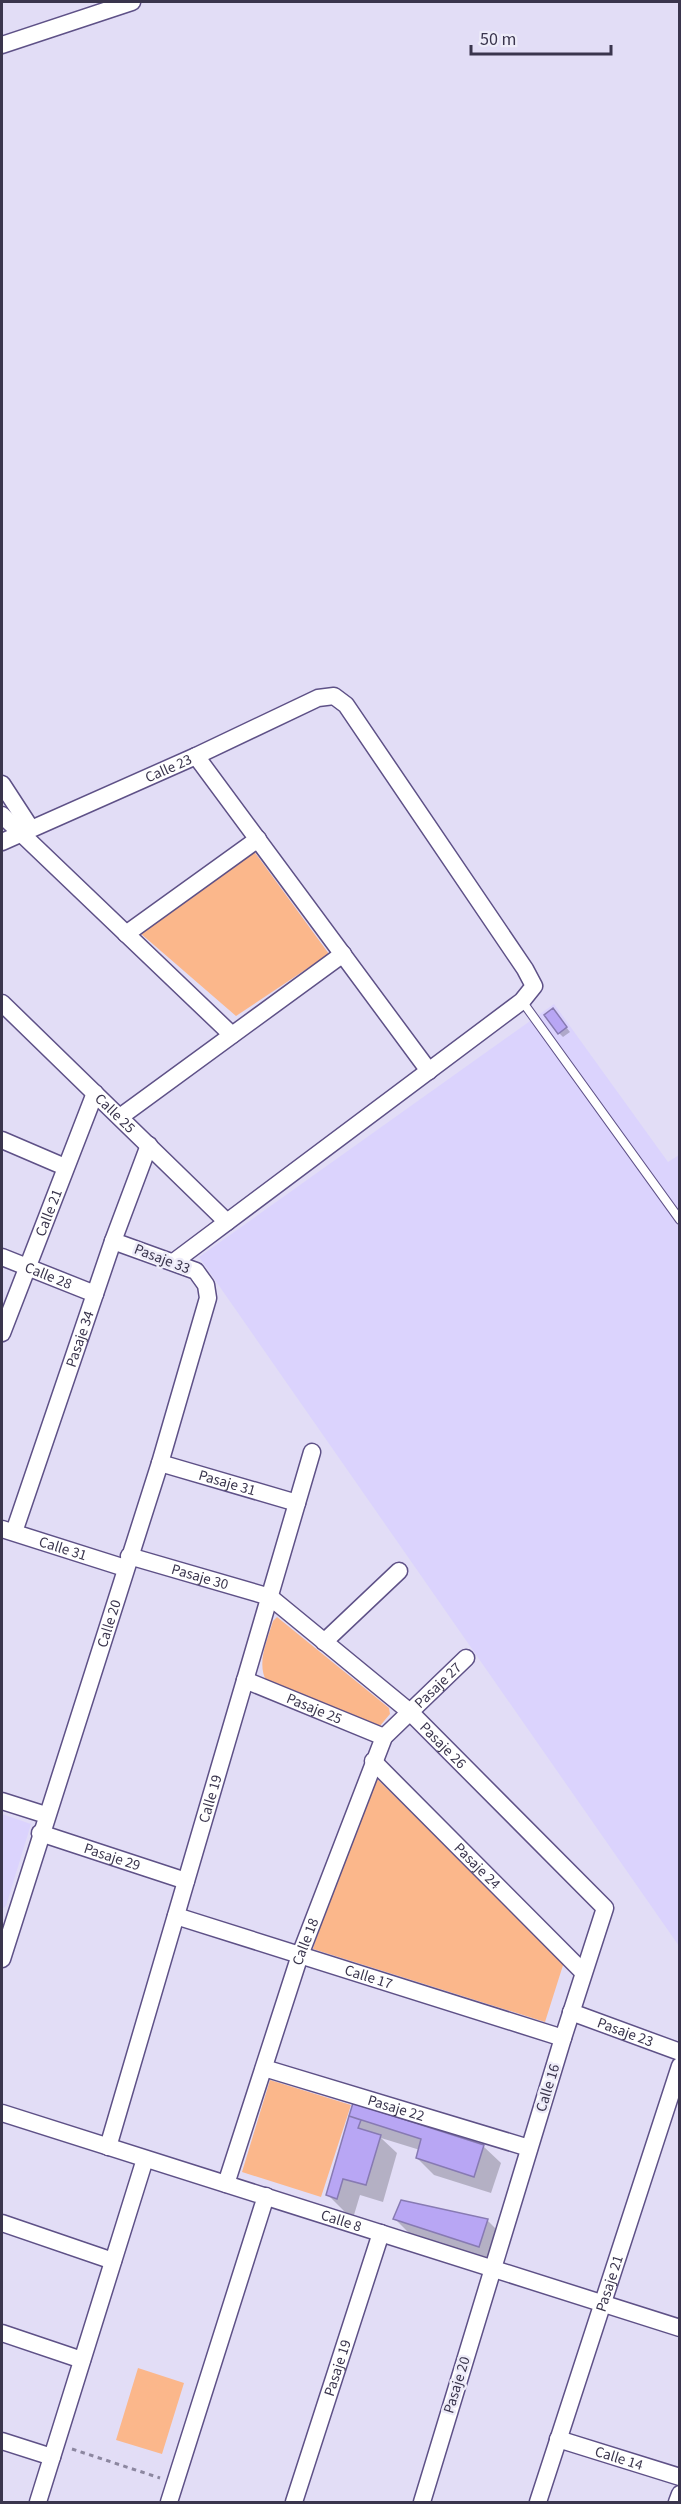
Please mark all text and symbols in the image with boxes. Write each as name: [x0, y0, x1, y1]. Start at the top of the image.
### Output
scale bar: [471, 18, 610, 56]
text: 50 m: [480, 27, 516, 52]
street label: Calle 23: [142, 749, 195, 788]
street label: Calle 25: [90, 1089, 140, 1138]
street label: Calle 21: [30, 1186, 67, 1239]
street label: Pasaje 33: [131, 1239, 193, 1279]
street label: Calle 28: [22, 1257, 75, 1294]
street label: Pasaje 34: [60, 1307, 99, 1370]
street label: Pasaje 31: [196, 1464, 258, 1501]
street label: Calle 31: [36, 1531, 90, 1566]
street label: Pasaje 30: [169, 1558, 231, 1595]
street label: Calle 20: [91, 1597, 126, 1650]
street label: Pasaje 27: [409, 1657, 466, 1713]
street label: Pasaje 25: [283, 1688, 345, 1729]
street label: Pasaje 26: [415, 1717, 471, 1773]
street label: Calle 19: [193, 1772, 227, 1825]
street label: Pasaje 29: [81, 1838, 143, 1876]
street label: Pasaje 24: [449, 1838, 506, 1894]
street label: Calle 18: [287, 1915, 324, 1968]
street label: Calle 17: [342, 1959, 395, 1994]
street label: Pasaje 23: [594, 2012, 656, 2052]
street label: Calle 16: [531, 2061, 565, 2115]
street label: Pasaje 22: [365, 2089, 427, 2126]
street label: Calle 8: [318, 2204, 364, 2237]
street label: Pasaje 21: [590, 2252, 628, 2314]
street label: Pasaje 19: [318, 2337, 356, 2399]
street label: Pasaje 20: [438, 2354, 476, 2416]
street label: Calle 14: [592, 2441, 646, 2476]

